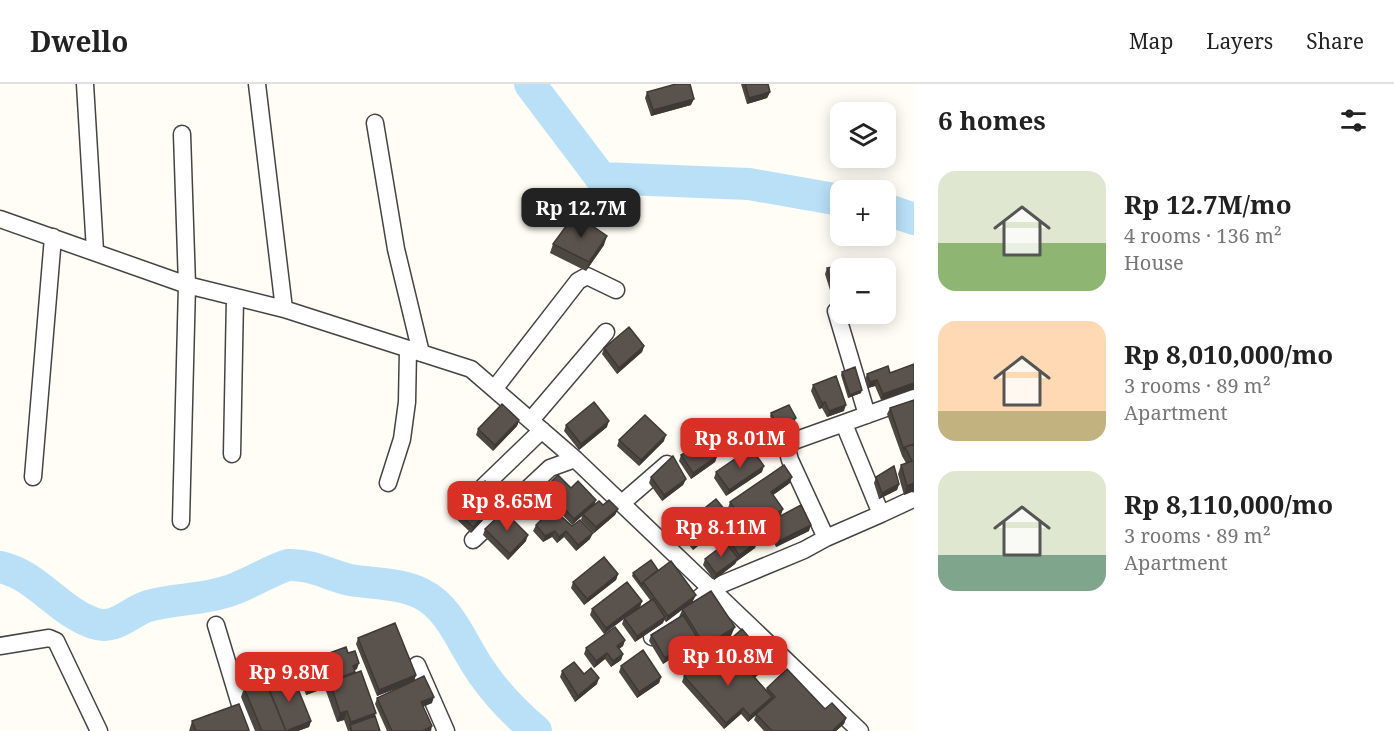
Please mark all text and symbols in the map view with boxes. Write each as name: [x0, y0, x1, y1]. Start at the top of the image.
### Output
text: Dwello: [30, 22, 128, 60]
text: Map: [1129, 27, 1173, 55]
text: Layers: [1206, 27, 1273, 55]
text: Share: [1306, 27, 1364, 55]
map controls: [830, 102, 896, 324]
button: layers: [830, 102, 896, 168]
text: 6 homes: [938, 102, 1046, 138]
icon: filters: [1337, 104, 1370, 137]
button: +: [830, 180, 896, 246]
text: Rp 12.7M/mo: [1124, 186, 1292, 222]
pin: Rp 12.7M: [519, 188, 643, 239]
text: Rp 12.7M: [535, 194, 627, 221]
icon: home: [986, 195, 1058, 267]
text: 4 rooms · 136 m²: [1124, 222, 1282, 249]
text: House: [1124, 249, 1184, 276]
button: −: [830, 258, 896, 324]
text: Rp 8,010,000/mo: [1124, 336, 1333, 372]
icon: home: [986, 345, 1058, 417]
text: 3 rooms · 89 m²: [1124, 372, 1271, 399]
text: Apartment: [1124, 399, 1228, 426]
pin: Rp 8.01M: [678, 418, 802, 469]
text: Rp 8.01M: [694, 424, 786, 451]
pin: Rp 8.65M: [445, 481, 569, 532]
text: Rp 8,110,000/mo: [1124, 486, 1333, 522]
text: Rp 8.65M: [461, 487, 553, 514]
icon: home: [986, 495, 1058, 567]
pin: Rp 8.11M: [659, 507, 783, 558]
text: Rp 8.11M: [675, 513, 767, 540]
text: 3 rooms · 89 m²: [1124, 522, 1271, 549]
text: Apartment: [1124, 549, 1228, 576]
pin: Rp 10.8M: [666, 636, 790, 687]
text: Rp 10.8M: [682, 642, 774, 669]
pin: Rp 9.8M: [234, 652, 344, 703]
text: Rp 9.8M: [249, 658, 329, 685]

